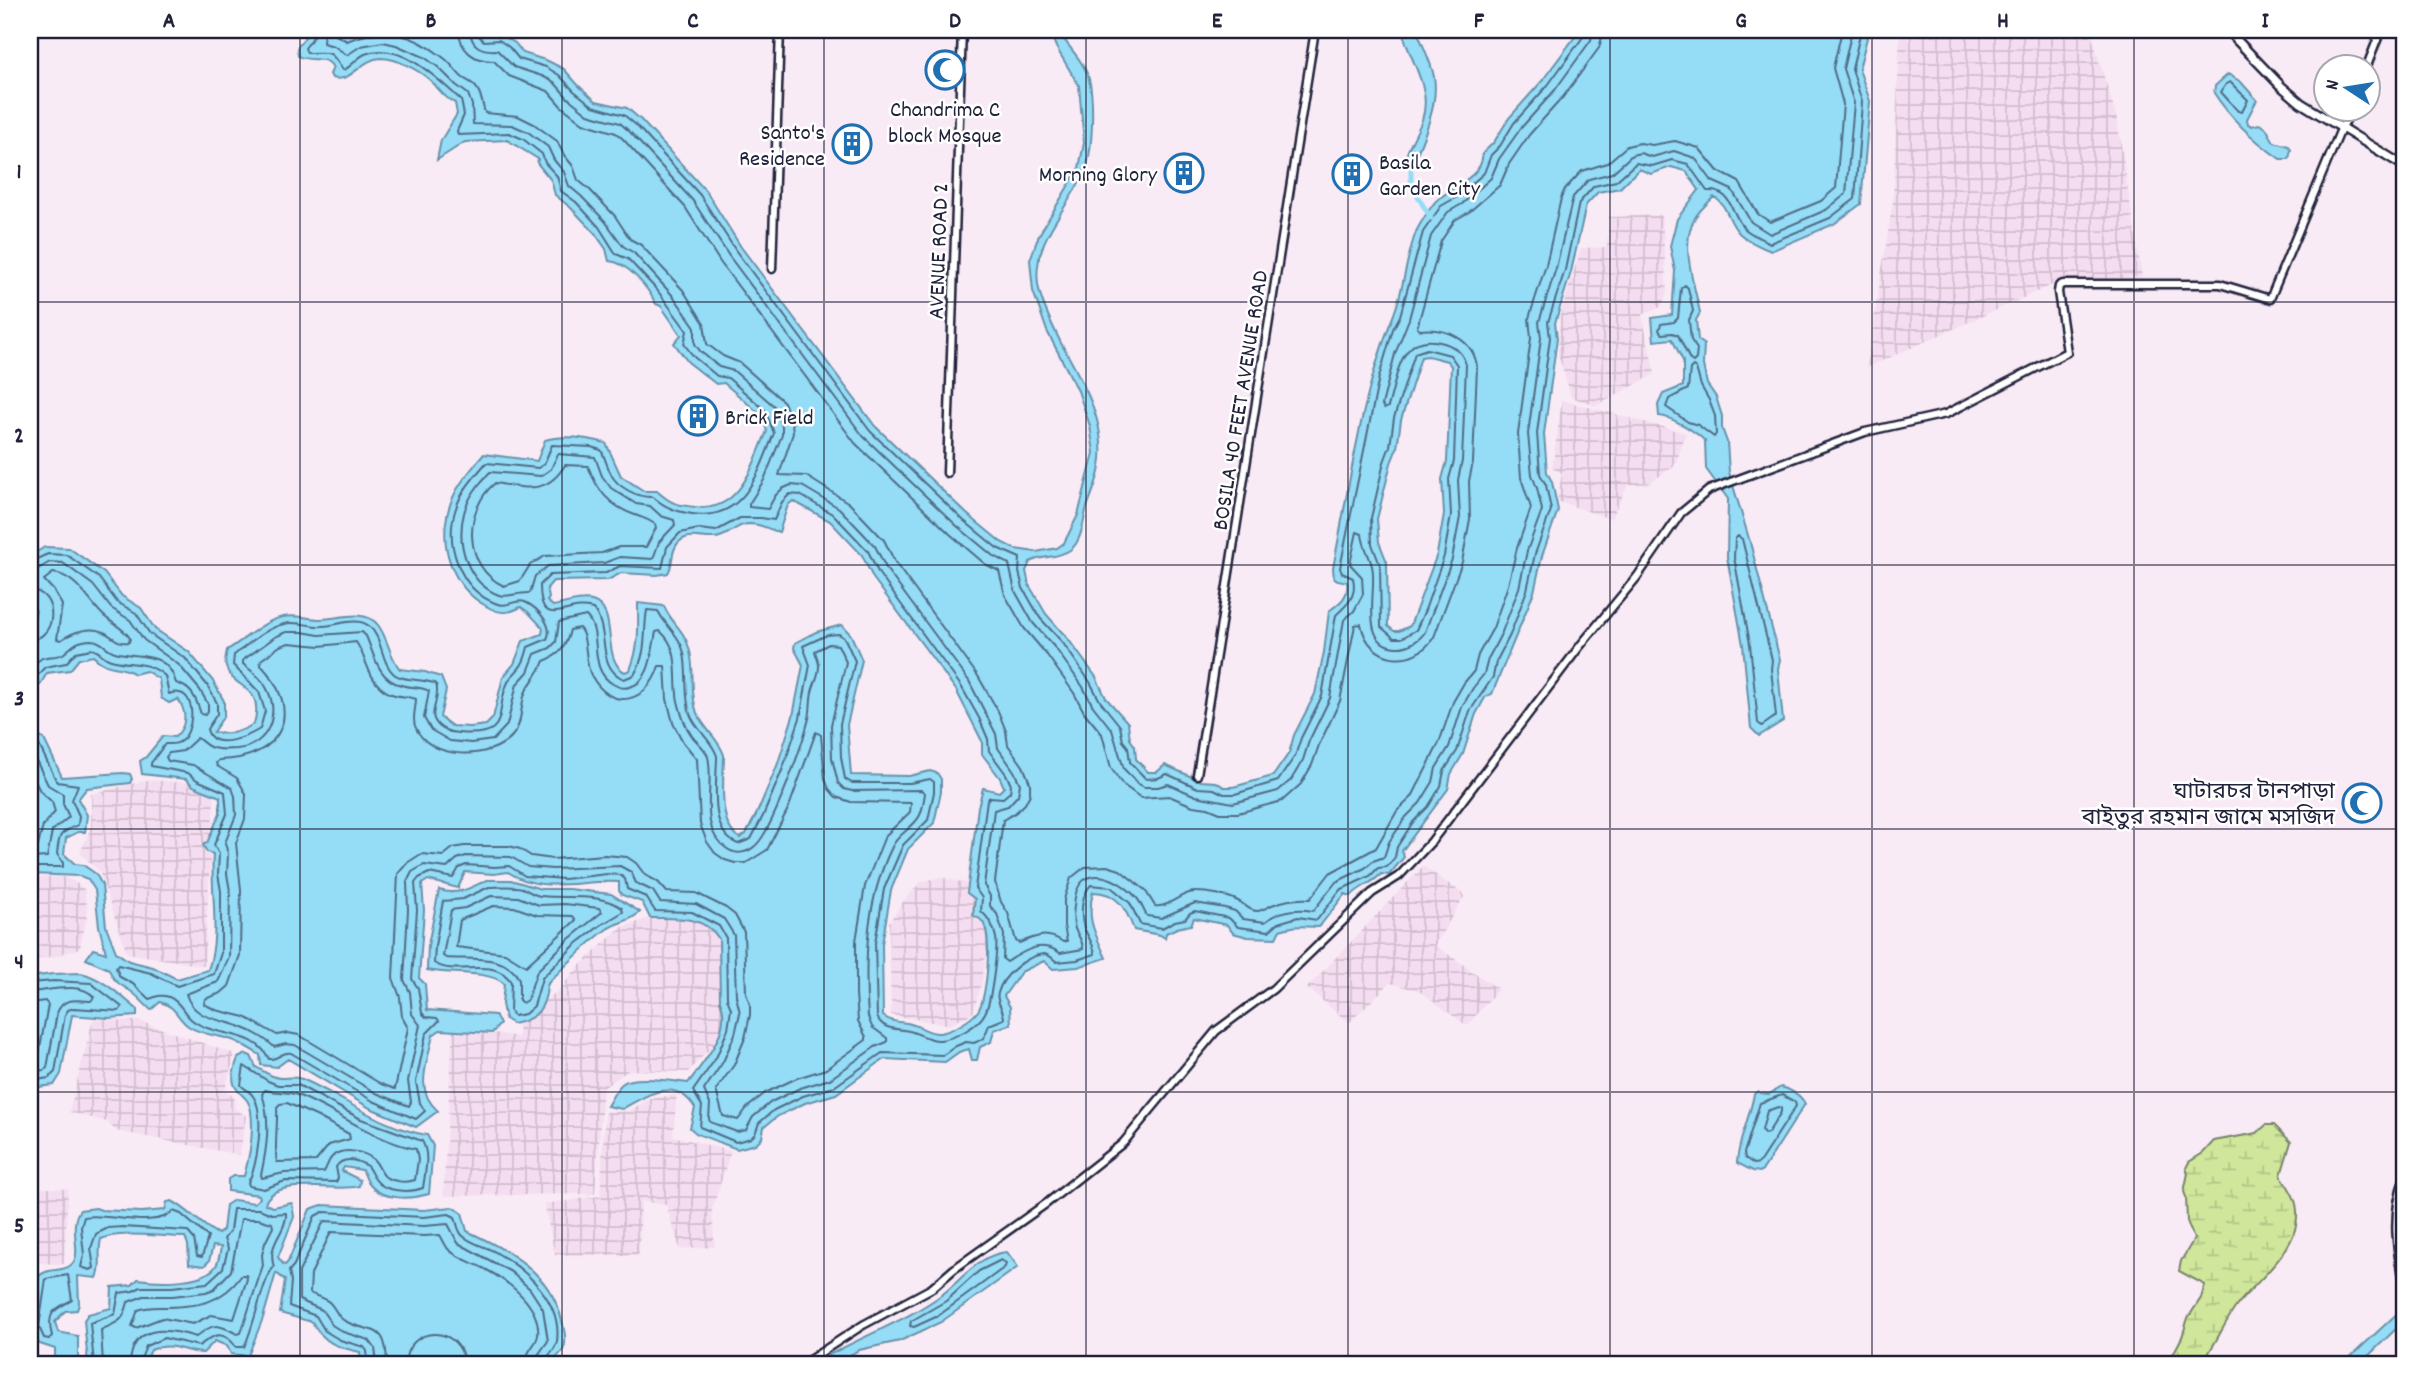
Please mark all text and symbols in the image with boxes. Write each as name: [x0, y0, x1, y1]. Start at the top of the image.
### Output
text: A: [163, 6, 175, 39]
text: B: [426, 6, 437, 39]
text: C: [687, 6, 699, 39]
text: D: [949, 6, 961, 39]
text: E: [1212, 6, 1223, 39]
text: F: [1474, 6, 1485, 39]
text: G: [1735, 6, 1747, 39]
text: H: [1997, 6, 2009, 39]
text: I: [2261, 6, 2269, 39]
mosque icon: Chandrima C block Mosque: [924, 49, 966, 91]
north arrow: [2312, 52, 2382, 122]
text: N: [2320, 78, 2348, 93]
place label: Chandrima C block Mosque: [888, 95, 1002, 154]
place label: Santo's Residence: [739, 118, 825, 177]
building icon: Santo's Residence: [831, 123, 873, 165]
place label: Basila Garden City: [1379, 148, 1481, 207]
building icon: Morning Glory: [1163, 152, 1205, 194]
building icon: Basila Garden City: [1331, 153, 1373, 195]
text: 1: [16, 157, 22, 190]
place label: Morning Glory: [1039, 160, 1158, 193]
street label: AVENUE ROAD 2: [922, 182, 959, 320]
street label: BOSILA 40 FEET AVENUE ROAD: [1206, 268, 1279, 533]
building icon: Brick Field: [677, 395, 719, 437]
place label: Brick Field: [725, 403, 813, 436]
text: 2: [14, 421, 24, 454]
text: 3: [14, 684, 24, 717]
place label: ঘাটারচর টানপাড়া বাইতুর রহমান জামে মসজিদ: [2081, 777, 2336, 836]
mosque icon: ঘাটারচর টানপাড়া বাইতুর রহমান জামে মসজিদ: [2341, 782, 2383, 824]
text: 4: [14, 947, 24, 980]
text: 5: [14, 1211, 24, 1244]

